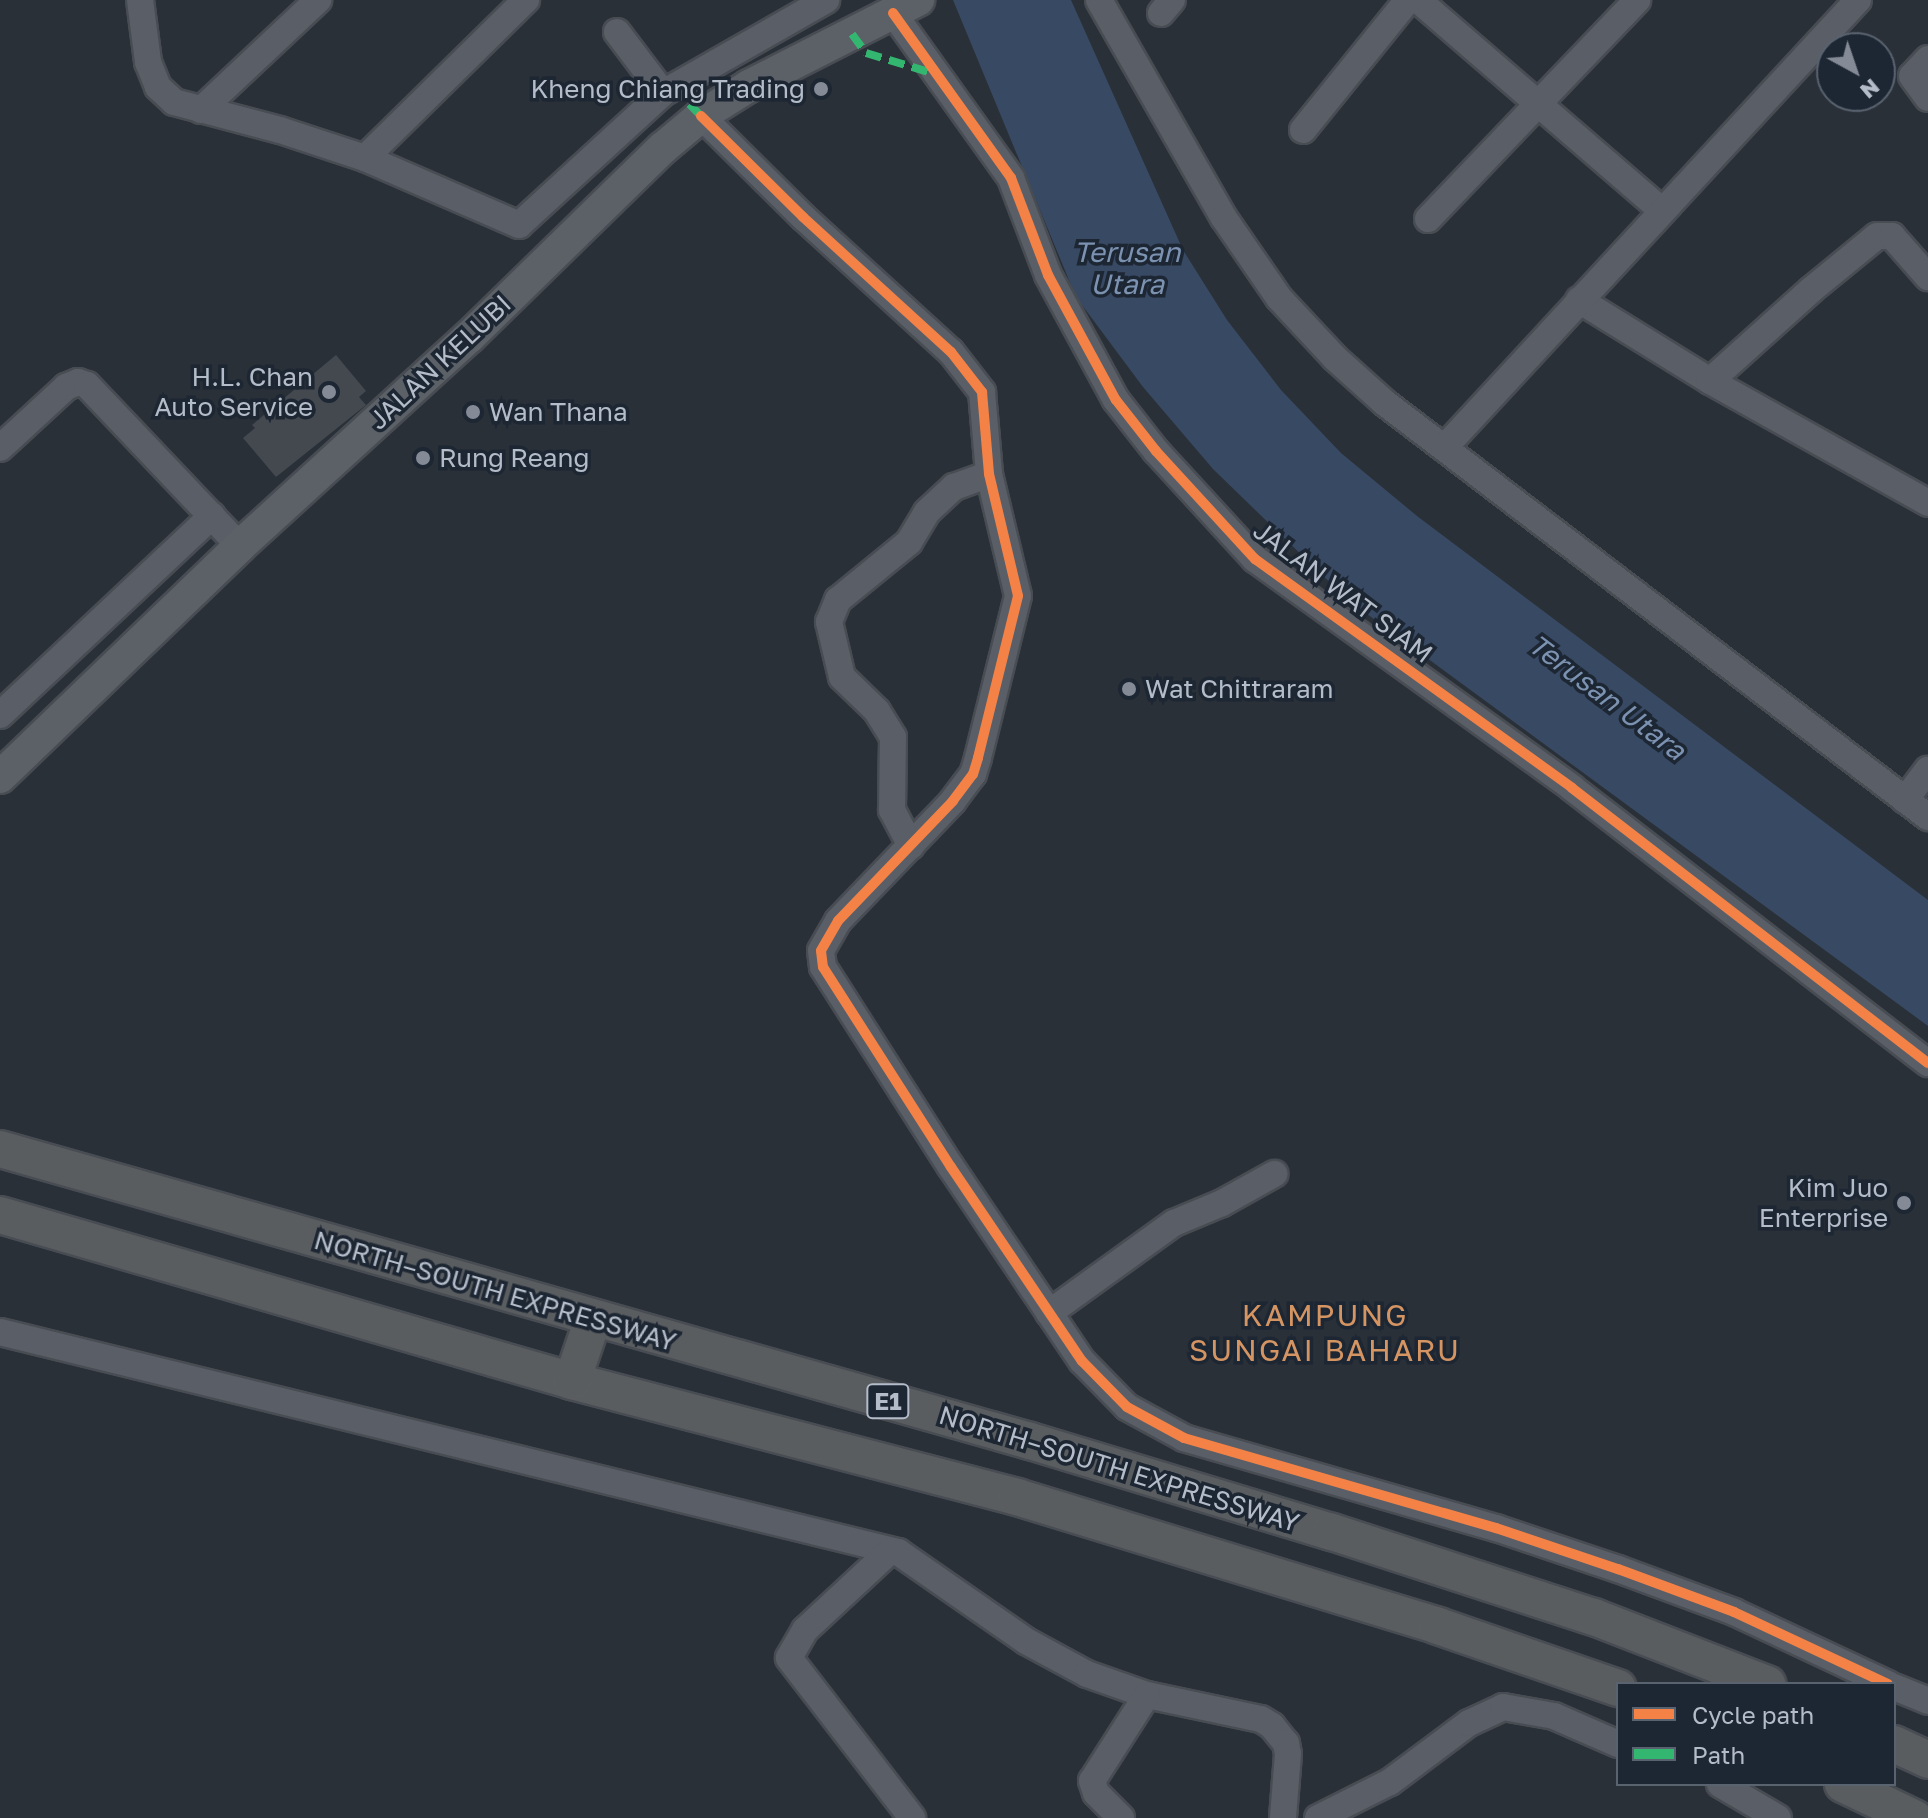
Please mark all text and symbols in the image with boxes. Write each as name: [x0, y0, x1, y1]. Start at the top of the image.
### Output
north arrow: [1816, 32, 1896, 112]
place label: Kheng Chiang Trading: [530, 73, 805, 105]
text: N: [1855, 74, 1886, 105]
marker: Kheng Chiang Trading: [812, 80, 830, 98]
water label: Terusan Utara: [1074, 235, 1180, 301]
street label: JALAN KELUBI: [363, 288, 517, 436]
place label: H.L. Chan Auto Service: [154, 361, 313, 422]
marker: H.L. Chan Auto Service: [320, 383, 338, 401]
place label: Wan Thana: [489, 396, 628, 428]
marker: Wan Thana: [464, 403, 482, 421]
place label: Rung Reang: [439, 442, 590, 474]
marker: Rung Reang: [414, 449, 432, 467]
street label: JALAN WAT SIAM: [1247, 514, 1439, 670]
water label: Terusan Utara: [1522, 627, 1692, 767]
place label: Wat Chittraram: [1145, 673, 1334, 705]
marker: Wat Chittraram: [1120, 680, 1138, 698]
place label: Kim Juo Enterprise: [1759, 1172, 1888, 1234]
marker: Kim Juo Enterprise: [1895, 1194, 1913, 1212]
street label: NORTH–SOUTH EXPRESSWAY: [311, 1224, 679, 1358]
district label: KAMPUNG SUNGAI BAHARU: [1189, 1297, 1461, 1368]
road number: E1: [866, 1381, 910, 1421]
street label: NORTH–SOUTH EXPRESSWAY: [935, 1399, 1303, 1539]
legend: [1616, 1682, 1896, 1786]
text: Cycle path: [1692, 1700, 1814, 1729]
text: Path: [1692, 1740, 1745, 1769]

